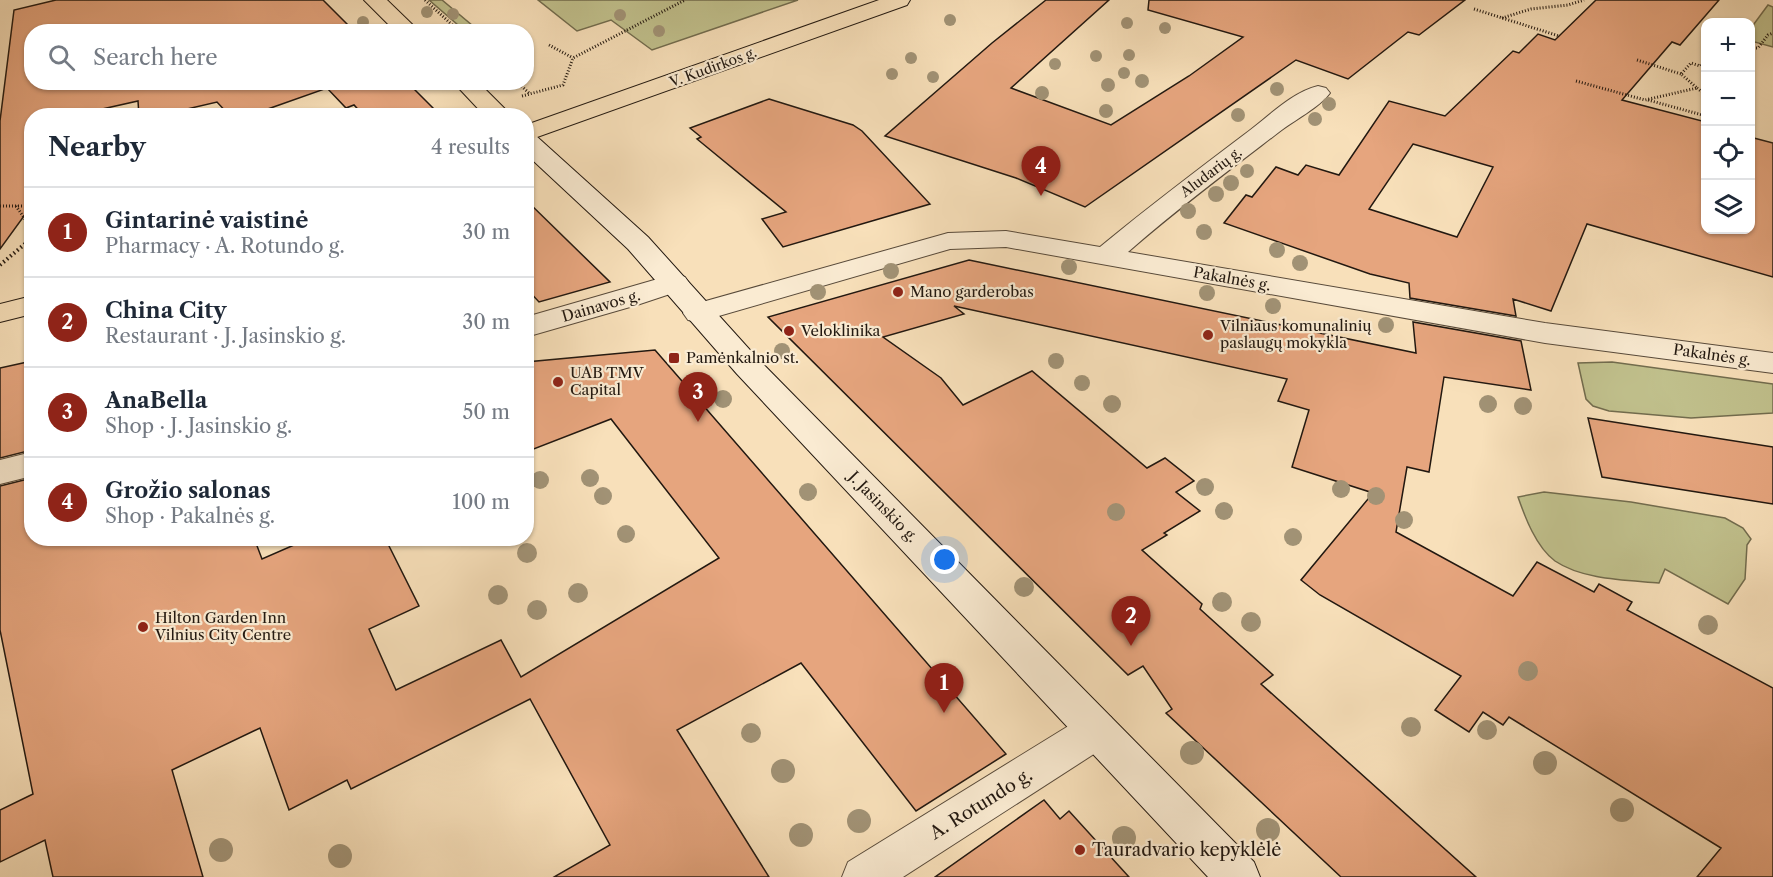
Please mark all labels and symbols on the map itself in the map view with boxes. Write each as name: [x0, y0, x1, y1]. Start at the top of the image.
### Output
street label: V. Kudirkos g.: [666, 43, 759, 91]
street label: Aludarių g.: [1176, 143, 1245, 202]
pin: 4: [1022, 146, 1060, 196]
street label: Pakalnės g.: [1192, 262, 1272, 295]
place label: Mano garderobas: [910, 282, 1034, 301]
street label: Dainavos g.: [559, 285, 642, 326]
marker: Mano garderobas: [891, 285, 905, 299]
place label: Vilniaus komunalinių paslaugų mokykla: [1219, 316, 1372, 352]
place label: Veloklinika: [800, 321, 881, 340]
marker: Veloklinika: [782, 324, 796, 338]
marker: Vilniaus komunalinių paslaugų mokykla: [1201, 328, 1215, 342]
street label: Pakalnės g.: [1672, 340, 1752, 369]
place label: Pamėnkalnio st.: [686, 348, 799, 367]
marker: Pamėnkalnio st.: [667, 351, 681, 365]
place label: UAB TMV Capital: [570, 363, 645, 399]
pin: 3: [678, 372, 718, 422]
marker: UAB TMV Capital: [551, 375, 565, 389]
street label: J. Jasinskio g.: [843, 466, 922, 546]
your location: [930, 545, 959, 574]
pin: 2: [1112, 596, 1150, 646]
place label: Hilton Garden Inn Vilnius City Centre: [154, 608, 291, 644]
marker: Hilton Garden Inn Vilnius City Centre: [136, 620, 150, 634]
pin: 1: [924, 664, 964, 713]
street label: A. Rotundo g.: [925, 764, 1036, 845]
place label: Tauradvario kepyklėlė: [1092, 839, 1281, 861]
marker: Tauradvario kepyklėlė: [1073, 843, 1087, 857]

